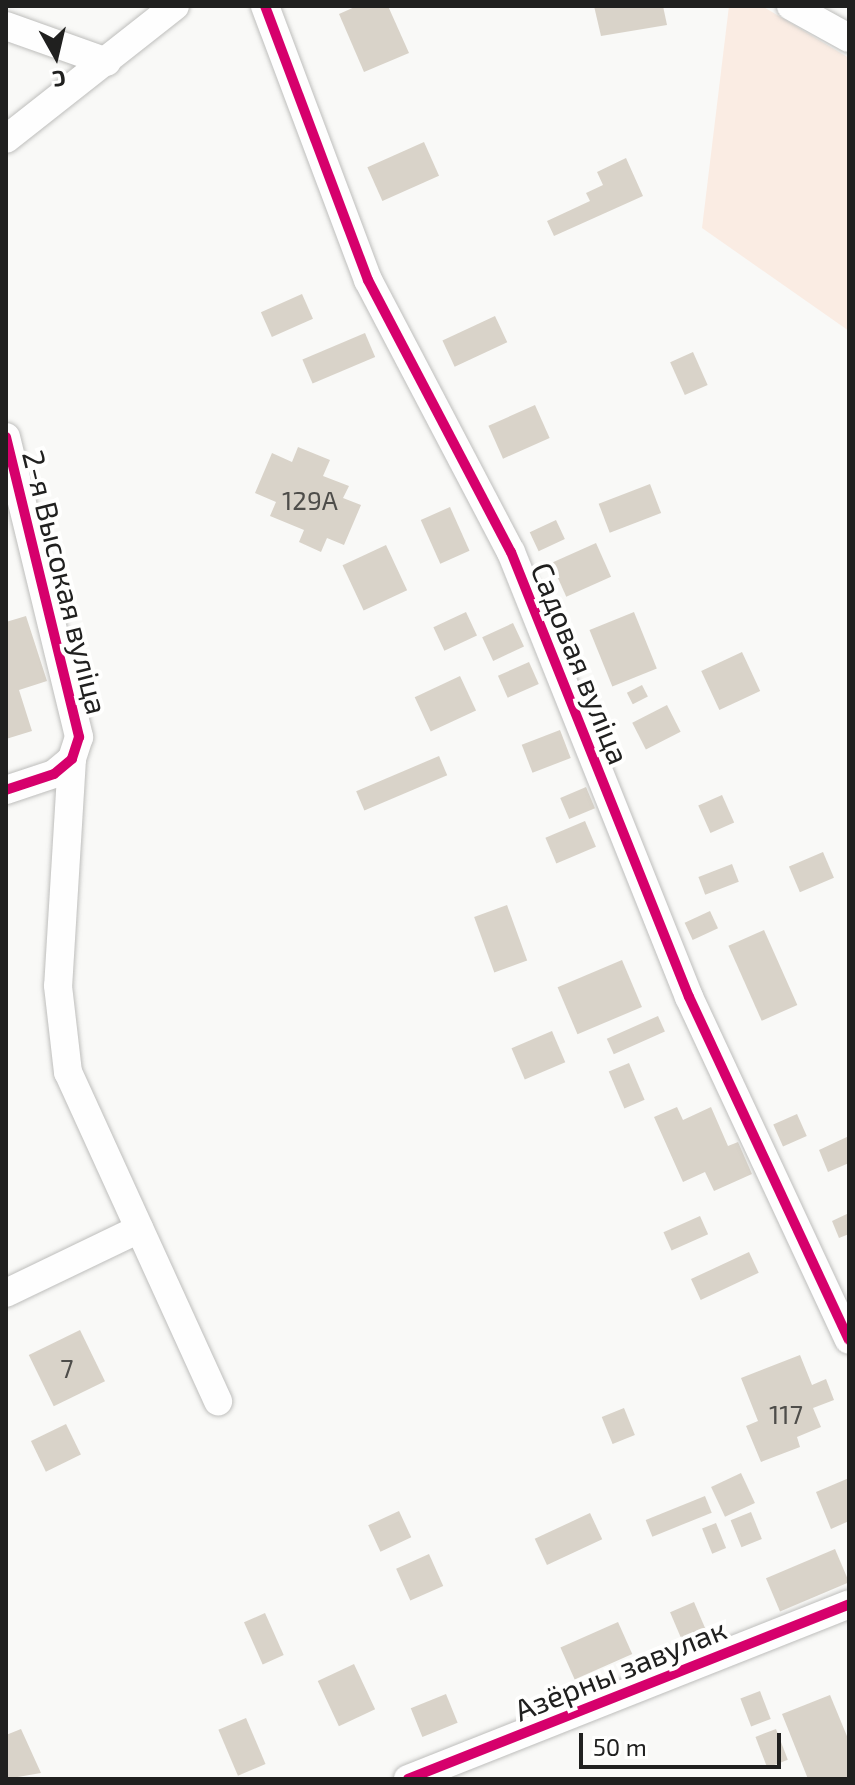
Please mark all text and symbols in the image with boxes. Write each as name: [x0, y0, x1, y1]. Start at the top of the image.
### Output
north arrow: [16, 16, 96, 96]
text: С: [51, 66, 68, 94]
street label: 2-я Высокая вуліца: [16, 446, 116, 718]
house number: 129А: [282, 484, 338, 516]
street label: Садовая вуліца: [524, 557, 638, 769]
house number: 7: [60, 1352, 74, 1384]
house number: 117: [769, 1398, 803, 1430]
street label: Азёрны завулак: [509, 1610, 731, 1728]
scale bar: [583, 1717, 785, 1767]
text: 50 m: [593, 1732, 647, 1761]

